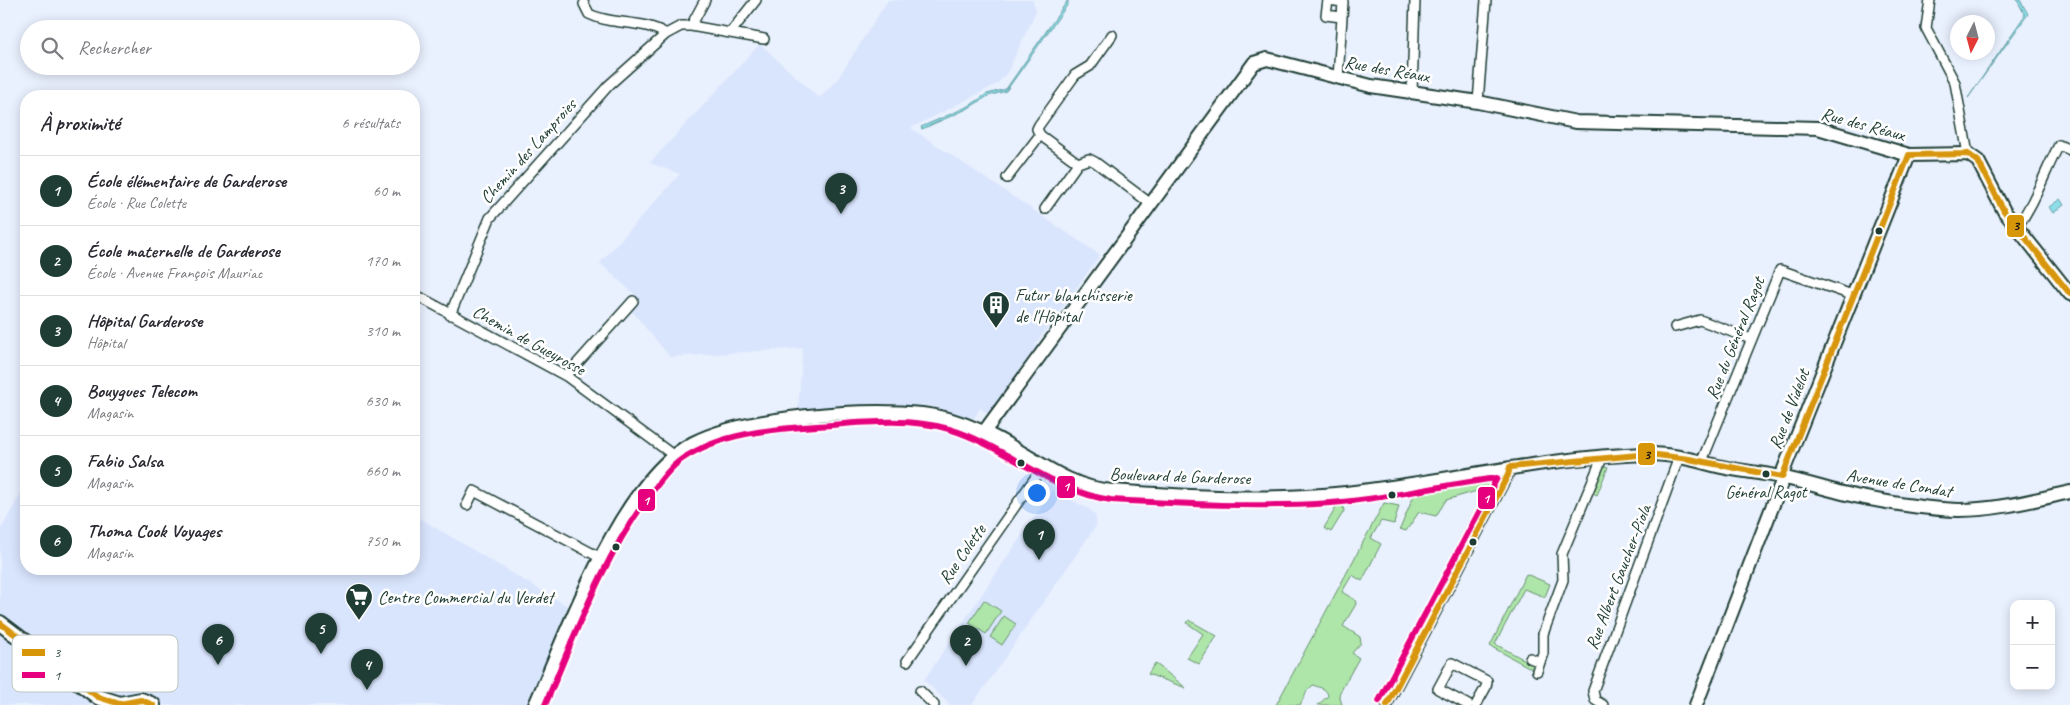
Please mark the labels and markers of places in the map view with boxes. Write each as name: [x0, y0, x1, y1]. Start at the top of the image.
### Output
pin: 3: [825, 173, 857, 214]
unlabelled marker: [1874, 226, 1884, 236]
place label: Futur blanchisserie de l'Hôpital: [1015, 284, 1133, 327]
building icon: Futur blanchisserie de l'Hôpital: [981, 290, 1011, 329]
unlabelled marker: [1016, 458, 1026, 468]
marker: Général Ragot: [1761, 469, 1771, 479]
place label: Général Ragot: [1726, 482, 1809, 503]
unlabelled marker: [1387, 490, 1397, 500]
pin: 1: [1023, 519, 1055, 560]
unlabelled marker: [1468, 537, 1478, 547]
unlabelled marker: [611, 542, 621, 552]
supermarket icon: Centre Commercial du Verdet: [344, 582, 374, 621]
place label: Centre Commercial du Verdet: [378, 586, 557, 608]
pin: 5: [305, 613, 337, 654]
pin: 6: [202, 624, 234, 665]
pin: 2: [950, 625, 982, 666]
pin: 4: [351, 649, 383, 690]

